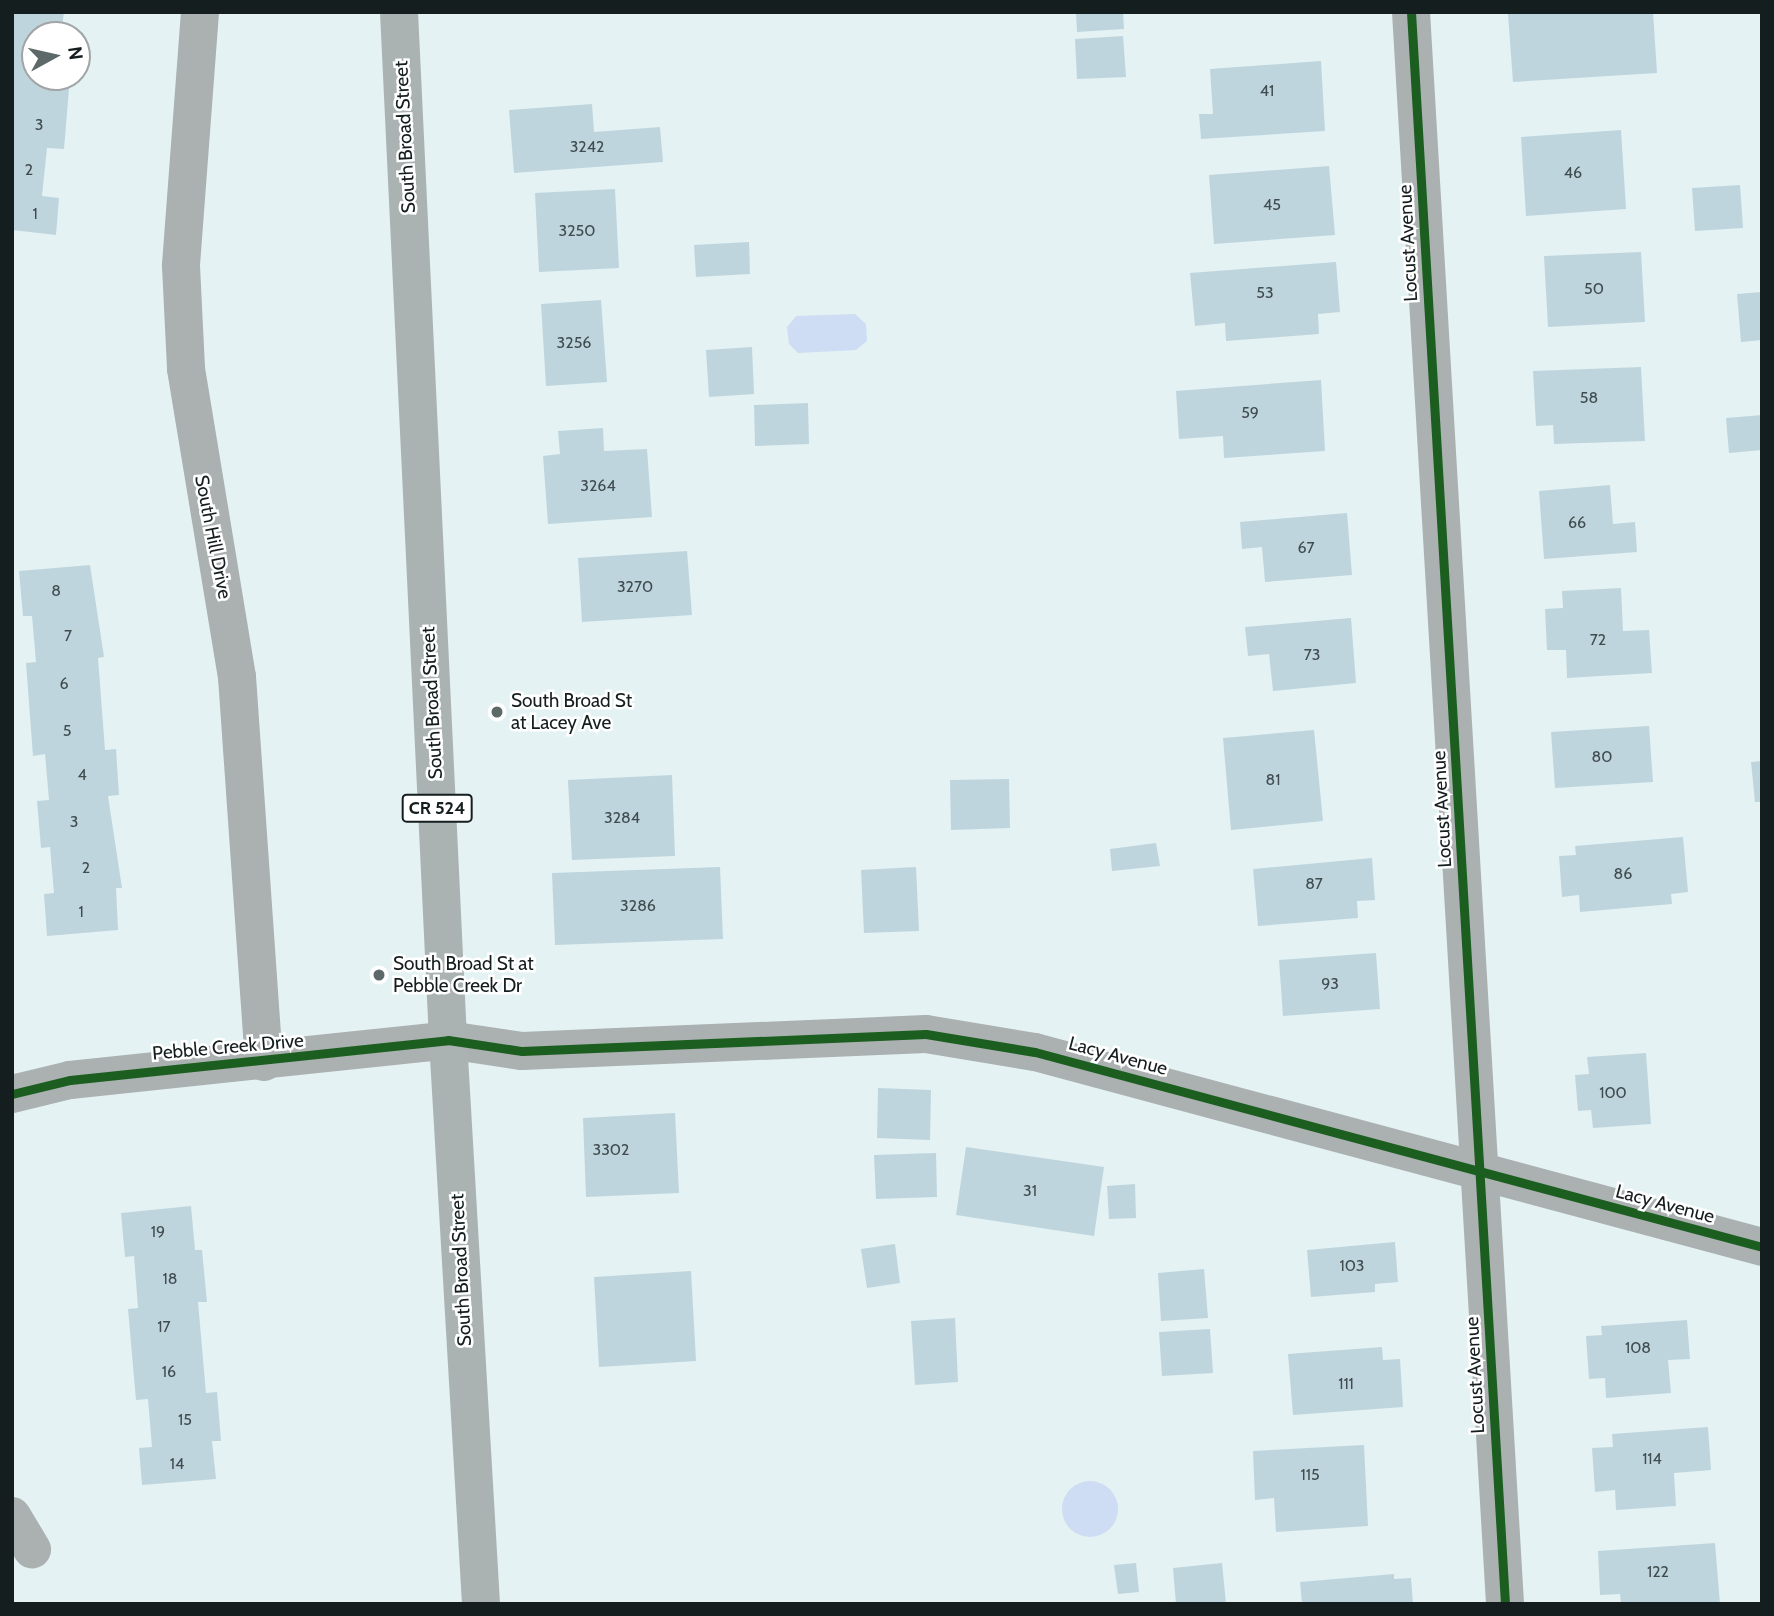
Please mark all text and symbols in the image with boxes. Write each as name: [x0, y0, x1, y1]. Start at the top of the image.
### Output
north arrow: [21, 21, 91, 91]
text: N: [63, 45, 88, 62]
street label: South Broad Street: [390, 60, 420, 214]
house number: 41: [1260, 81, 1274, 101]
house number: 3: [35, 115, 43, 135]
house number: 3242: [570, 137, 604, 157]
house number: 2: [25, 160, 33, 180]
house number: 46: [1564, 163, 1582, 183]
street label: Locust Avenue: [1394, 184, 1422, 302]
house number: 45: [1263, 195, 1281, 215]
house number: 1: [32, 204, 38, 224]
house number: 3250: [559, 221, 595, 241]
house number: 50: [1584, 279, 1604, 299]
house number: 53: [1256, 283, 1274, 303]
house number: 3256: [557, 333, 591, 353]
house number: 58: [1580, 388, 1598, 408]
house number: 59: [1241, 403, 1259, 423]
street label: South Hill Drive: [190, 473, 236, 601]
house number: 3264: [580, 476, 616, 496]
house number: 66: [1568, 513, 1586, 533]
house number: 67: [1297, 538, 1315, 558]
house number: 3270: [617, 577, 653, 597]
house number: 8: [51, 581, 61, 601]
house number: 7: [64, 626, 72, 646]
street label: South Broad Street: [417, 626, 447, 780]
house number: 72: [1590, 630, 1606, 650]
house number: 73: [1304, 645, 1320, 665]
house number: 6: [59, 674, 69, 694]
place label: South Broad St at Lacey Ave: [511, 690, 632, 734]
marker: South Broad St at Lacey Ave: [489, 704, 505, 720]
house number: 5: [63, 721, 71, 741]
house number: 80: [1592, 747, 1612, 767]
street label: Locust Avenue: [1428, 750, 1456, 868]
house number: 4: [77, 765, 87, 785]
house number: 81: [1266, 770, 1280, 790]
road number: CR 524: [400, 794, 474, 822]
house number: 3284: [604, 808, 640, 828]
house number: 3: [70, 812, 78, 832]
house number: 2: [82, 858, 90, 878]
house number: 86: [1614, 864, 1632, 884]
house number: 87: [1305, 874, 1323, 894]
house number: 3286: [620, 896, 656, 916]
house number: 1: [78, 902, 84, 922]
place label: South Broad St at Pebble Creek Dr: [393, 953, 534, 997]
marker: South Broad St at Pebble Creek Dr: [371, 967, 387, 983]
house number: 93: [1321, 974, 1339, 994]
street label: Pebble Creek Drive: [151, 1029, 305, 1065]
street label: Lacy Avenue: [1066, 1032, 1170, 1080]
house number: 100: [1599, 1083, 1627, 1103]
house number: 3302: [593, 1140, 629, 1160]
street label: Lacy Avenue: [1613, 1180, 1717, 1228]
house number: 31: [1023, 1181, 1037, 1201]
street label: South Broad Street: [446, 1193, 476, 1347]
house number: 19: [151, 1222, 165, 1242]
house number: 103: [1339, 1256, 1365, 1276]
house number: 18: [163, 1269, 177, 1289]
street label: Locust Avenue: [1461, 1316, 1489, 1434]
house number: 17: [157, 1317, 171, 1337]
house number: 108: [1625, 1338, 1651, 1358]
house number: 16: [162, 1362, 176, 1382]
house number: 111: [1338, 1374, 1354, 1394]
house number: 15: [178, 1410, 192, 1430]
house number: 114: [1642, 1449, 1662, 1469]
house number: 14: [170, 1454, 184, 1474]
house number: 115: [1300, 1465, 1320, 1485]
house number: 122: [1647, 1562, 1669, 1582]

